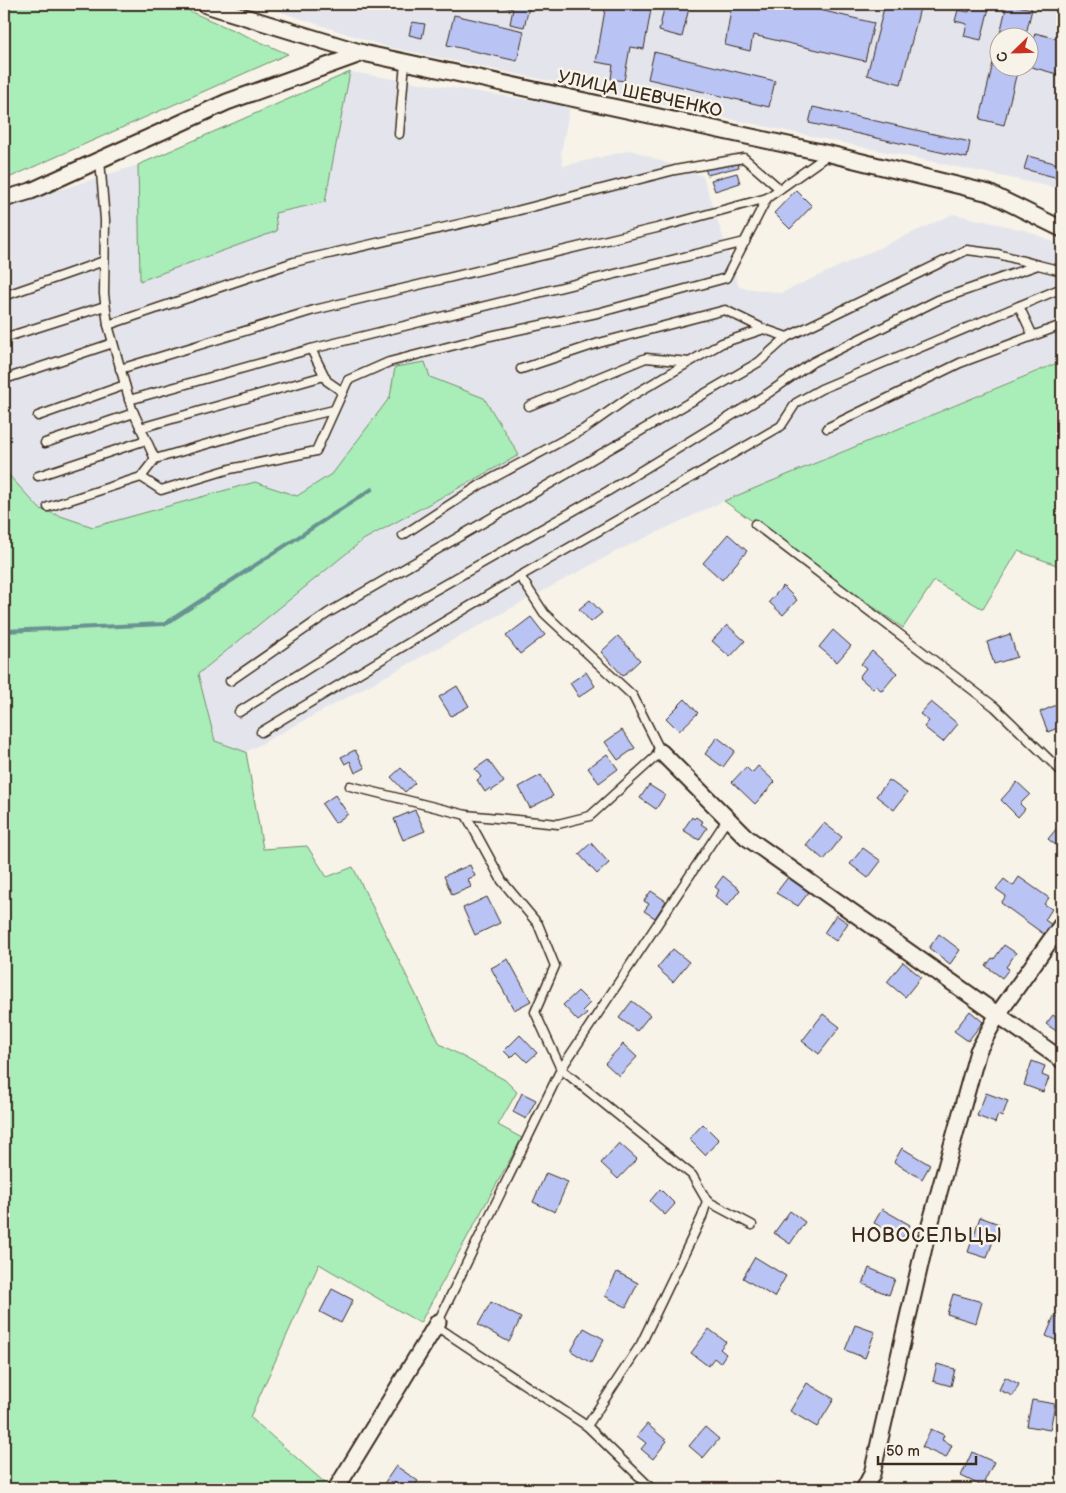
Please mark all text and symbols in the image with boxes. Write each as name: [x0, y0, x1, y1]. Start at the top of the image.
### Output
north arrow: [988, 28, 1038, 78]
text: С: [993, 49, 1012, 65]
street label: УЛИЦА ШЕВЧЕНКО: [556, 66, 724, 122]
district label: НОВОСЕЛЬЦЫ: [851, 1224, 1003, 1248]
scale bar: [878, 1433, 976, 1465]
text: 50 m: [886, 1442, 920, 1461]

